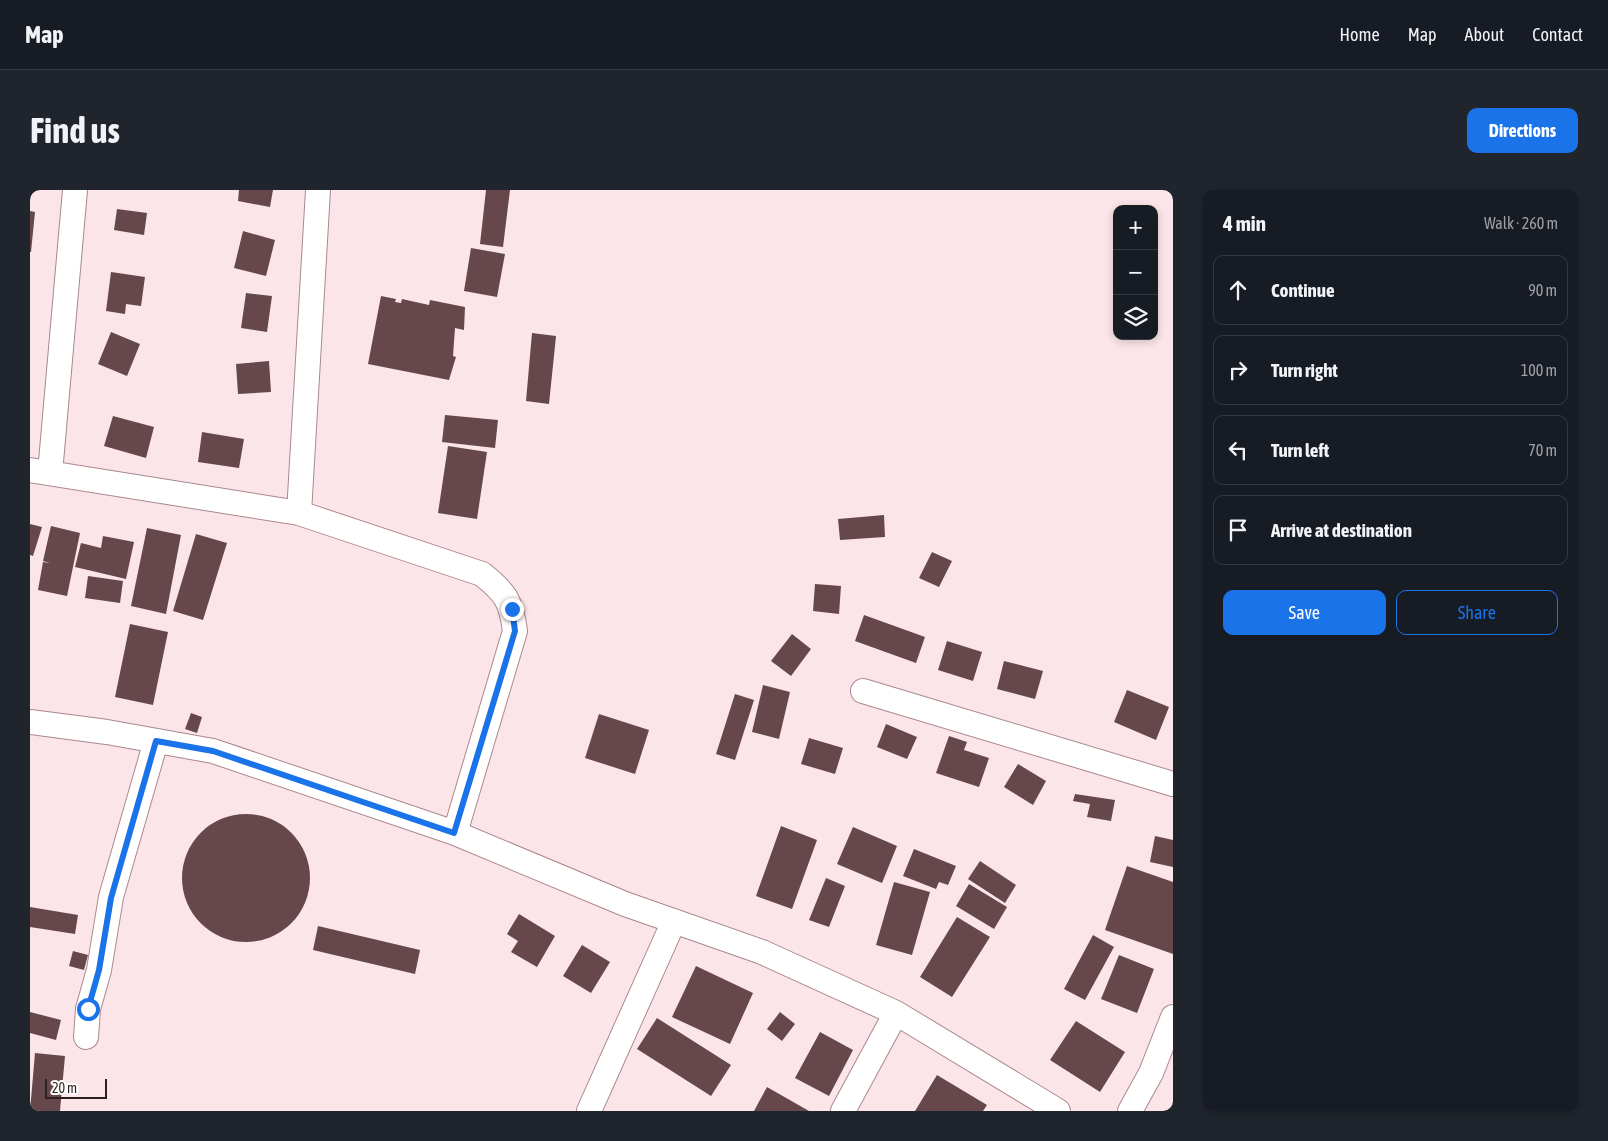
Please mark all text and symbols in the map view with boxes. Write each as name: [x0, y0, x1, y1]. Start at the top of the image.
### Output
text: Map: [25, 21, 64, 48]
text: Home: [1340, 24, 1380, 45]
text: Map: [1408, 24, 1437, 45]
text: About: [1465, 24, 1504, 45]
text: Contact: [1532, 24, 1583, 45]
button: Directions: [1467, 108, 1578, 153]
text: Find us: [30, 110, 120, 150]
map controls: [1113, 205, 1158, 340]
button: +: [1113, 205, 1158, 250]
text: 4 min: [1223, 211, 1266, 235]
text: Walk · 260 m: [1484, 214, 1558, 232]
button: −: [1113, 250, 1158, 295]
icon: ahead: [1224, 276, 1252, 304]
text: Continue: [1271, 279, 1335, 301]
text: 90 m: [1528, 281, 1557, 299]
button: layers: [1113, 295, 1158, 340]
icon: right: [1224, 356, 1252, 384]
text: Turn right: [1271, 359, 1338, 381]
text: 100 m: [1521, 361, 1557, 379]
icon: left: [1224, 436, 1252, 464]
text: Turn left: [1271, 439, 1329, 461]
text: 70 m: [1528, 441, 1557, 459]
icon: arrive: [1224, 516, 1252, 544]
text: Arrive at destination: [1271, 519, 1412, 541]
button: Save: [1223, 590, 1386, 635]
button: Share: [1396, 590, 1558, 635]
route end: [501, 598, 524, 621]
route start: [77, 998, 100, 1021]
scale bar: [45, 1076, 108, 1099]
text: 20 m: [52, 1080, 77, 1096]

